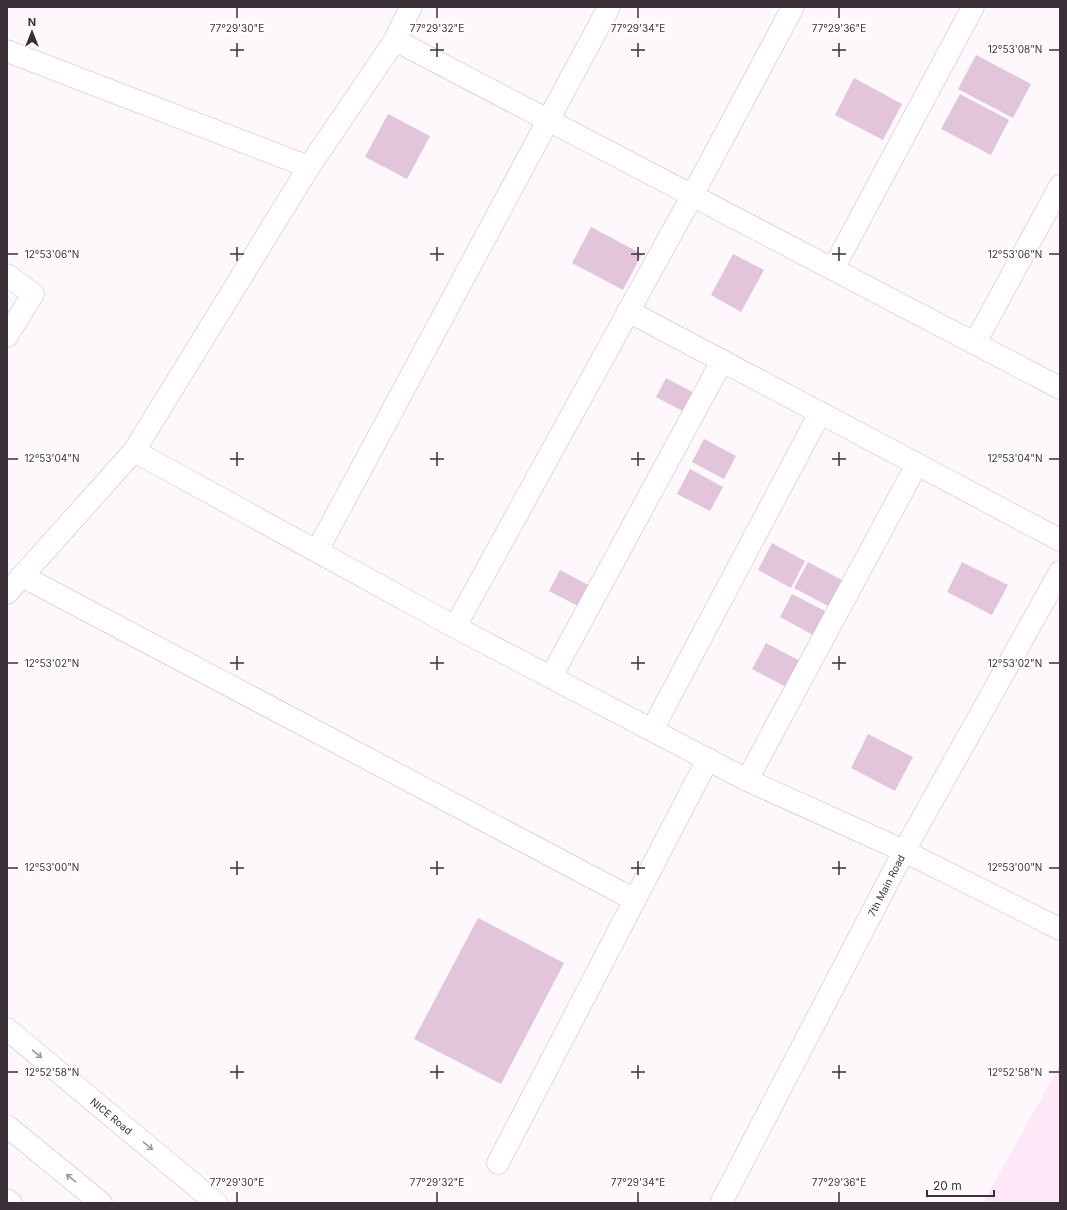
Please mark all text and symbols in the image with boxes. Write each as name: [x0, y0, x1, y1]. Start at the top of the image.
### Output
north arrow: [12, 12, 52, 52]
text: N: [28, 15, 36, 29]
text: 77°29'30"E: [210, 22, 264, 34]
text: 77°29'32"E: [410, 22, 464, 34]
text: 77°29'34"E: [611, 22, 665, 34]
text: 77°29'36"E: [812, 22, 866, 34]
text: 12°53'08"N: [988, 43, 1042, 55]
text: 12°53'06"N: [25, 248, 79, 260]
text: 12°53'06"N: [988, 248, 1042, 260]
text: 12°53'04"N: [25, 452, 79, 464]
text: 12°53'04"N: [988, 452, 1042, 464]
text: 12°53'02"N: [25, 657, 79, 669]
text: 12°53'02"N: [988, 657, 1042, 669]
street label: 7th Main Road: [865, 853, 907, 918]
text: 12°53'00"N: [25, 861, 79, 873]
text: 12°53'00"N: [988, 861, 1042, 873]
one-way arrow: [32, 1049, 43, 1058]
text: 12°52'58"N: [25, 1066, 79, 1078]
text: 12°52'58"N: [988, 1066, 1042, 1078]
street label: NICE Road: [88, 1095, 135, 1137]
one-way arrow: [142, 1141, 153, 1150]
scale bar: [927, 1172, 994, 1198]
one-way arrow: [65, 1174, 76, 1183]
text: 77°29'30"E: [210, 1176, 264, 1188]
text: 77°29'32"E: [410, 1176, 464, 1188]
text: 77°29'34"E: [611, 1176, 665, 1188]
text: 77°29'36"E: [812, 1176, 866, 1188]
text: 20 m: [933, 1178, 962, 1193]

